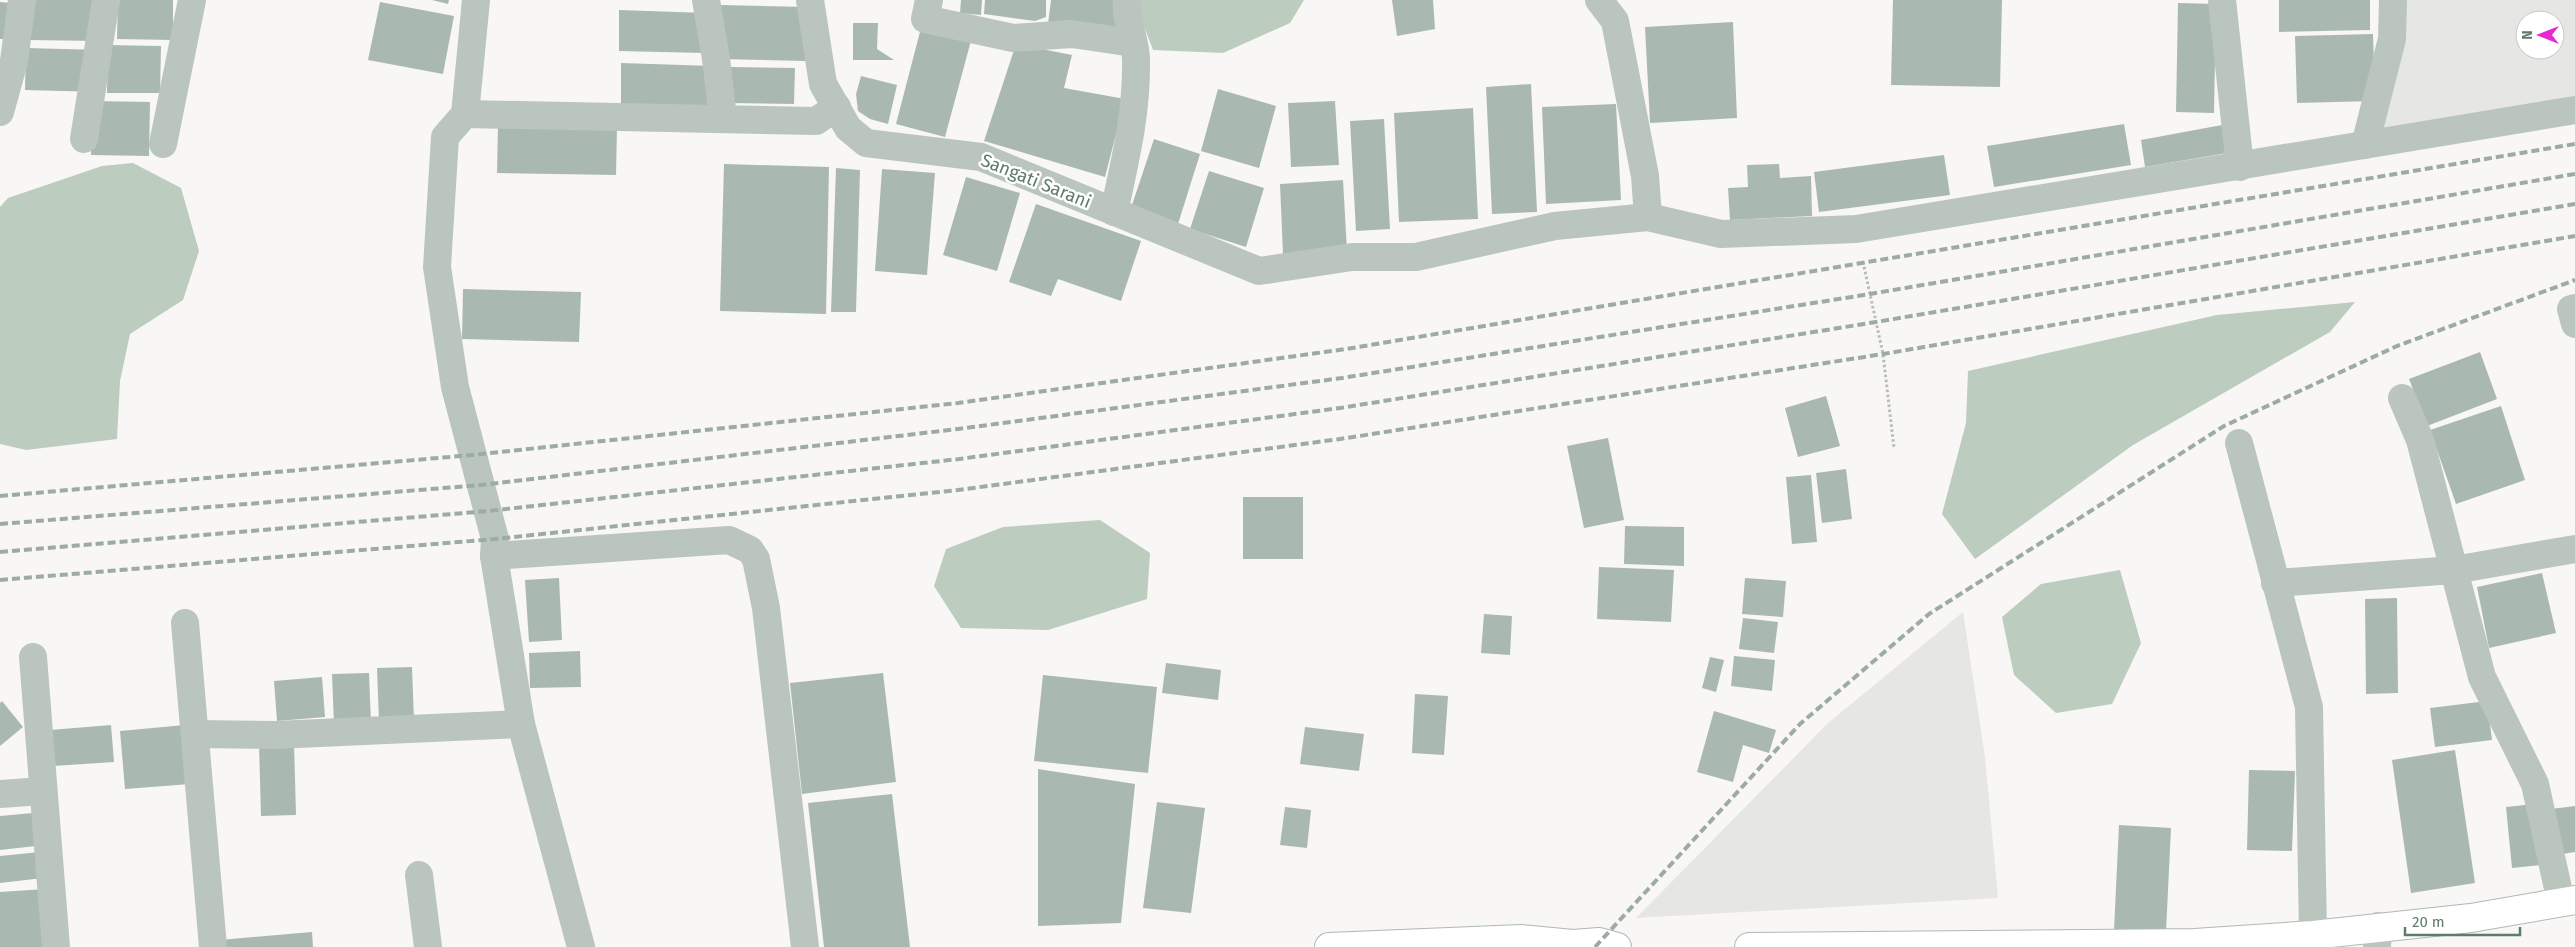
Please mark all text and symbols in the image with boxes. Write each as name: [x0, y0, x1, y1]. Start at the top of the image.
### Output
north arrow: [2515, 10, 2565, 60]
text: N: [2519, 30, 2536, 40]
street label: Sangati Sarani: [978, 149, 1094, 213]
scale bar: [2405, 904, 2520, 936]
text: 20 m: [2412, 913, 2445, 931]

